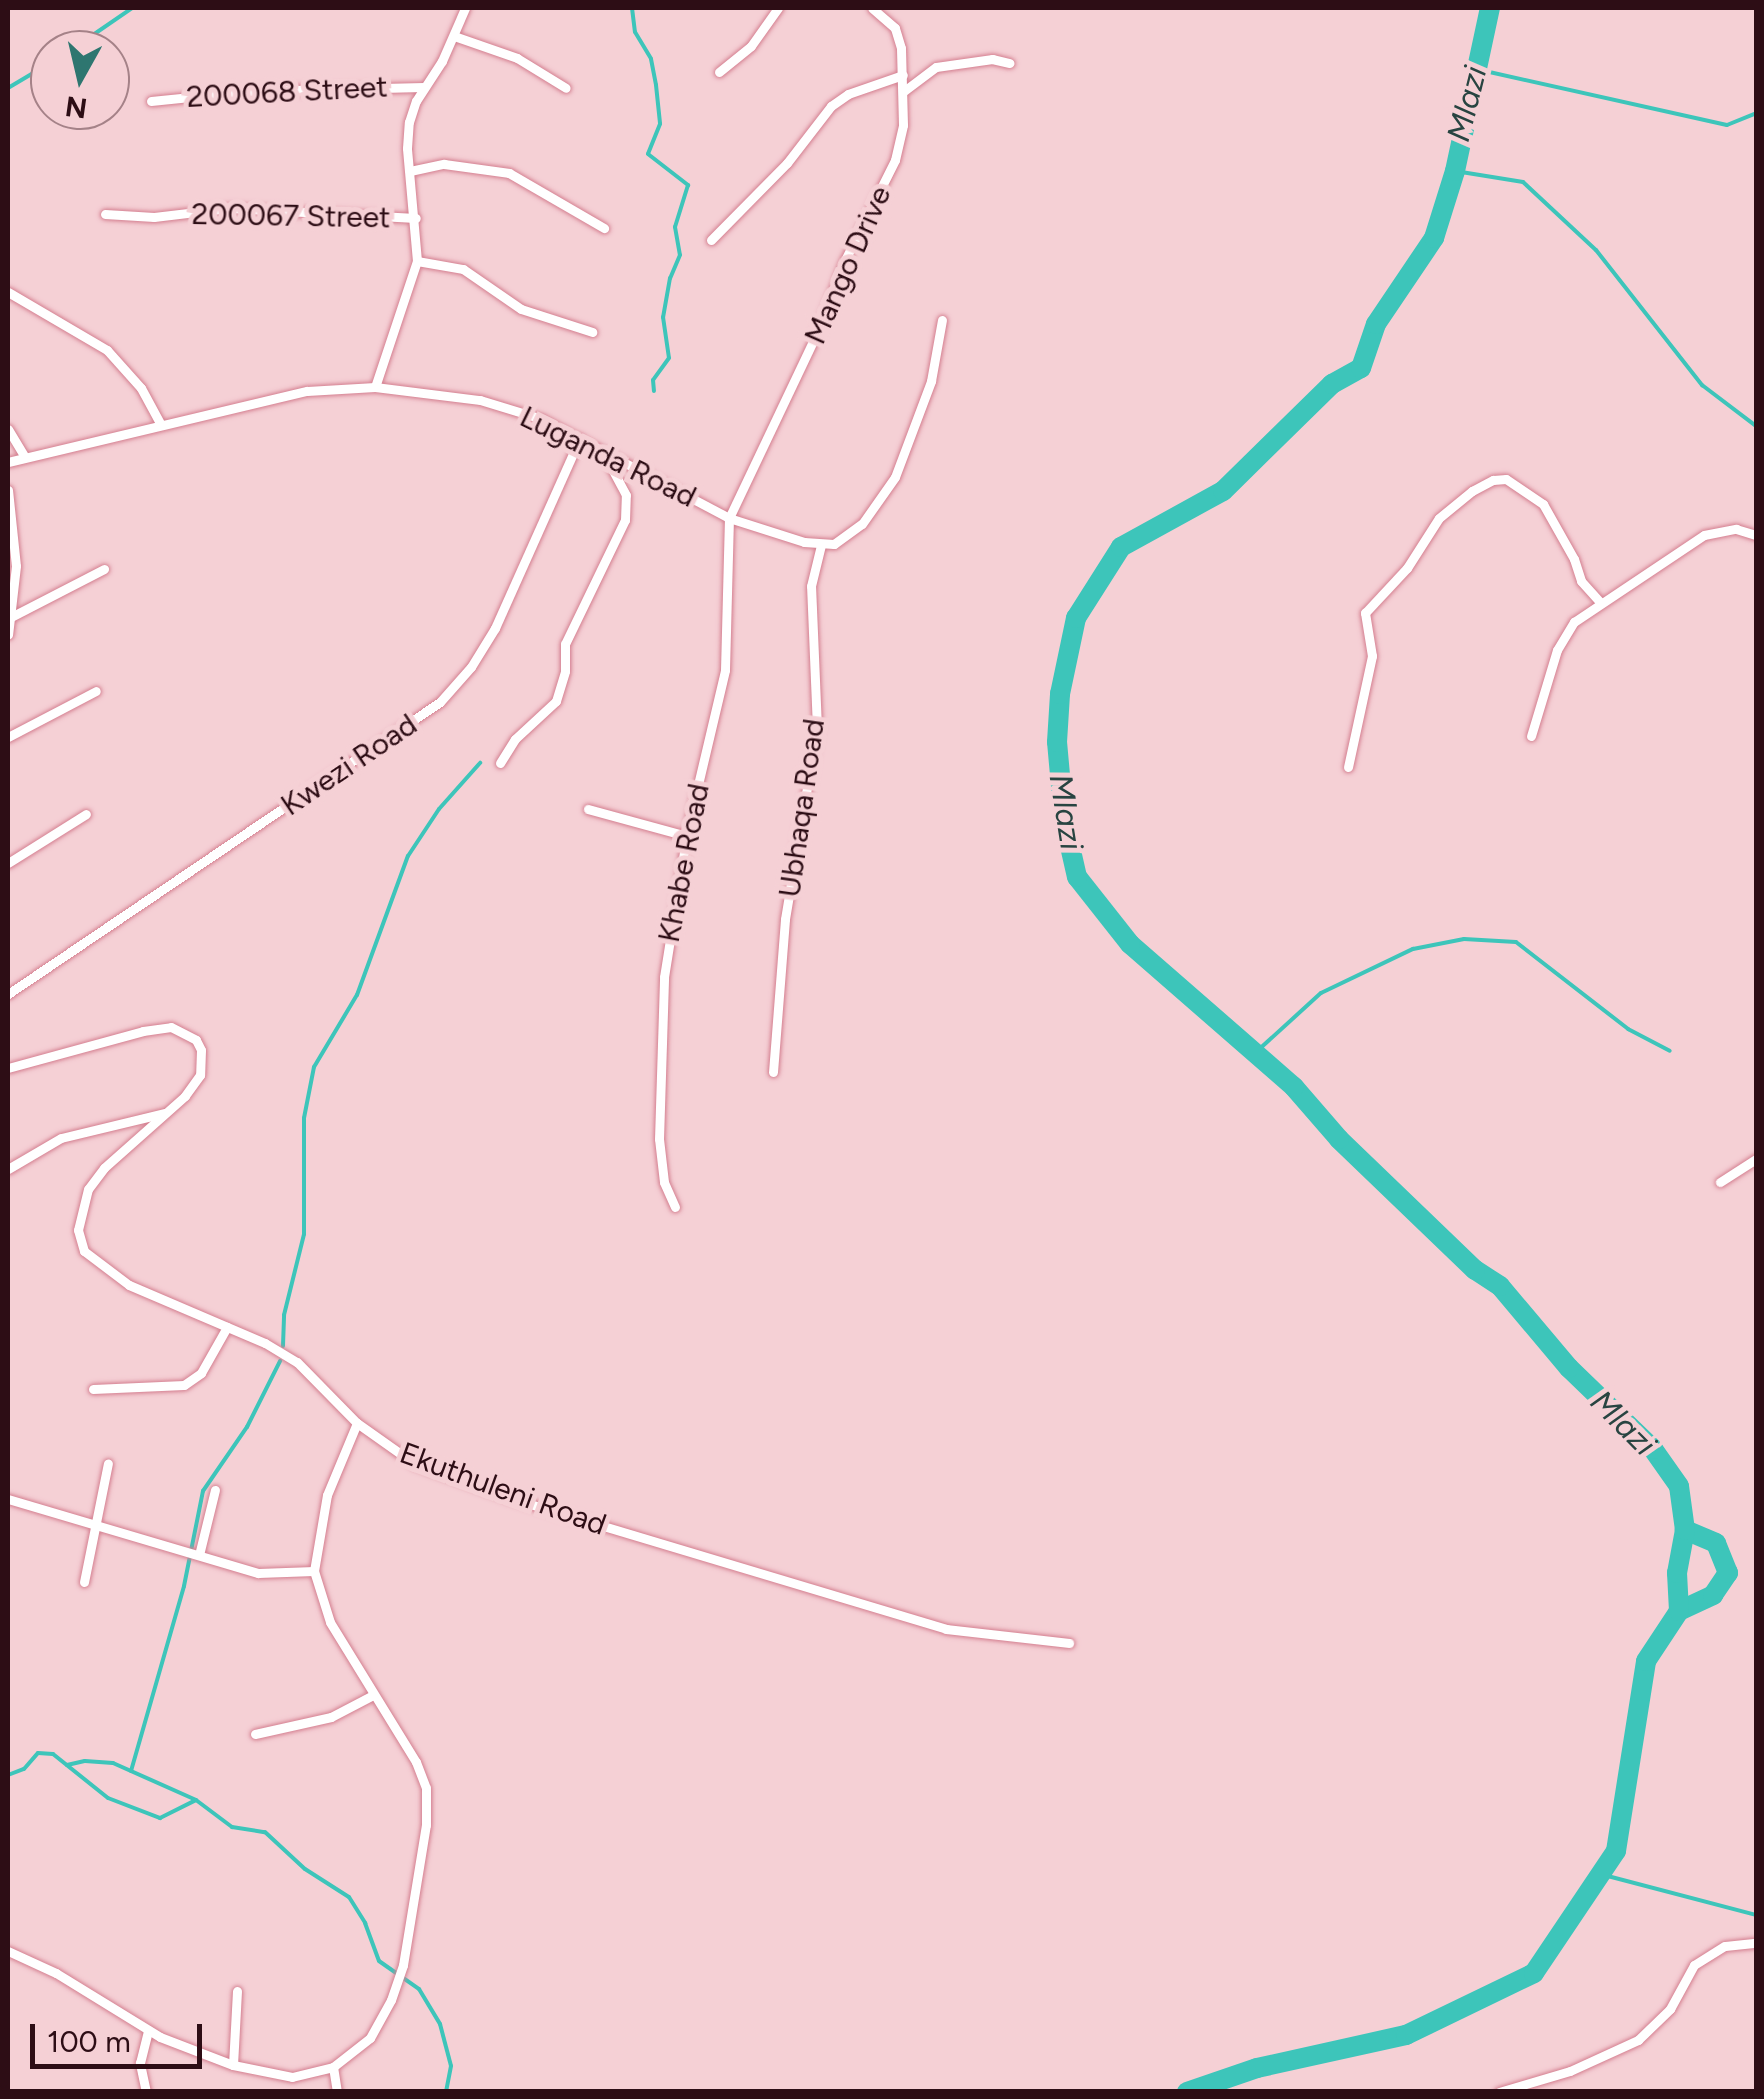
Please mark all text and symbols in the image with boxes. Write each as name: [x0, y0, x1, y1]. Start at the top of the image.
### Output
north arrow: [30, 30, 130, 130]
water label: Mlazi: [1439, 62, 1495, 146]
street label: 200068 Street: [186, 69, 388, 115]
text: N: [63, 89, 89, 126]
street label: Mango Drive: [797, 180, 899, 350]
street label: 200067 Street: [191, 196, 391, 236]
street label: Luganda Road: [514, 399, 702, 515]
street label: Kwezi Road: [274, 707, 424, 823]
street label: Ubhaqa Road: [772, 716, 832, 900]
water label: Mlazi: [1041, 771, 1091, 853]
street label: Khabe Road: [651, 781, 717, 945]
water label: Mlazi: [1583, 1383, 1663, 1463]
street label: Ekuthuleni Road: [395, 1435, 611, 1543]
scale bar: [35, 2004, 208, 2066]
text: 100 m: [47, 2023, 131, 2060]

